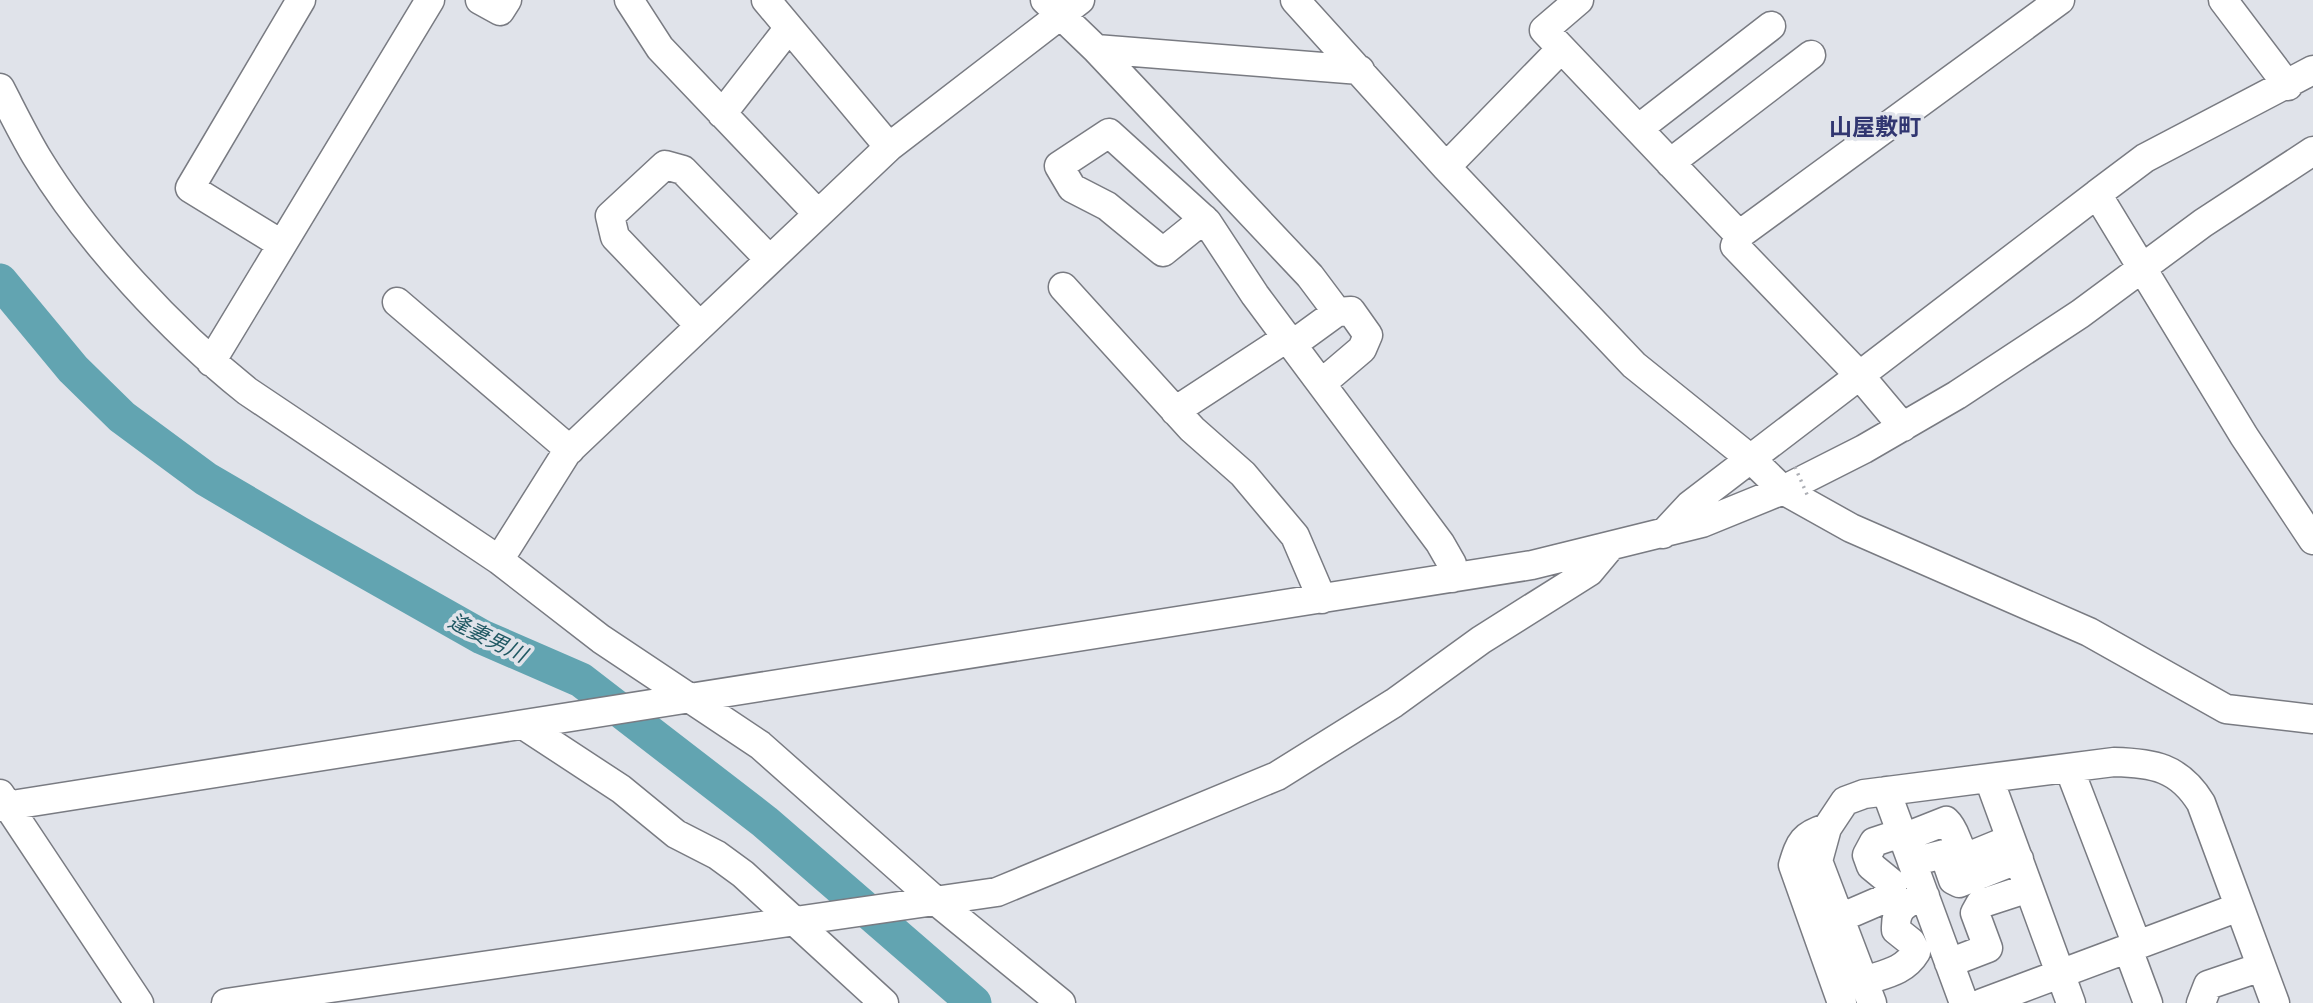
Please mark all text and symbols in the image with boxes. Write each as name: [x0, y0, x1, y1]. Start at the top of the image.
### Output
district label: 山屋敷町: [1829, 111, 1921, 141]
water label: 逢妻男川: [444, 606, 534, 669]

